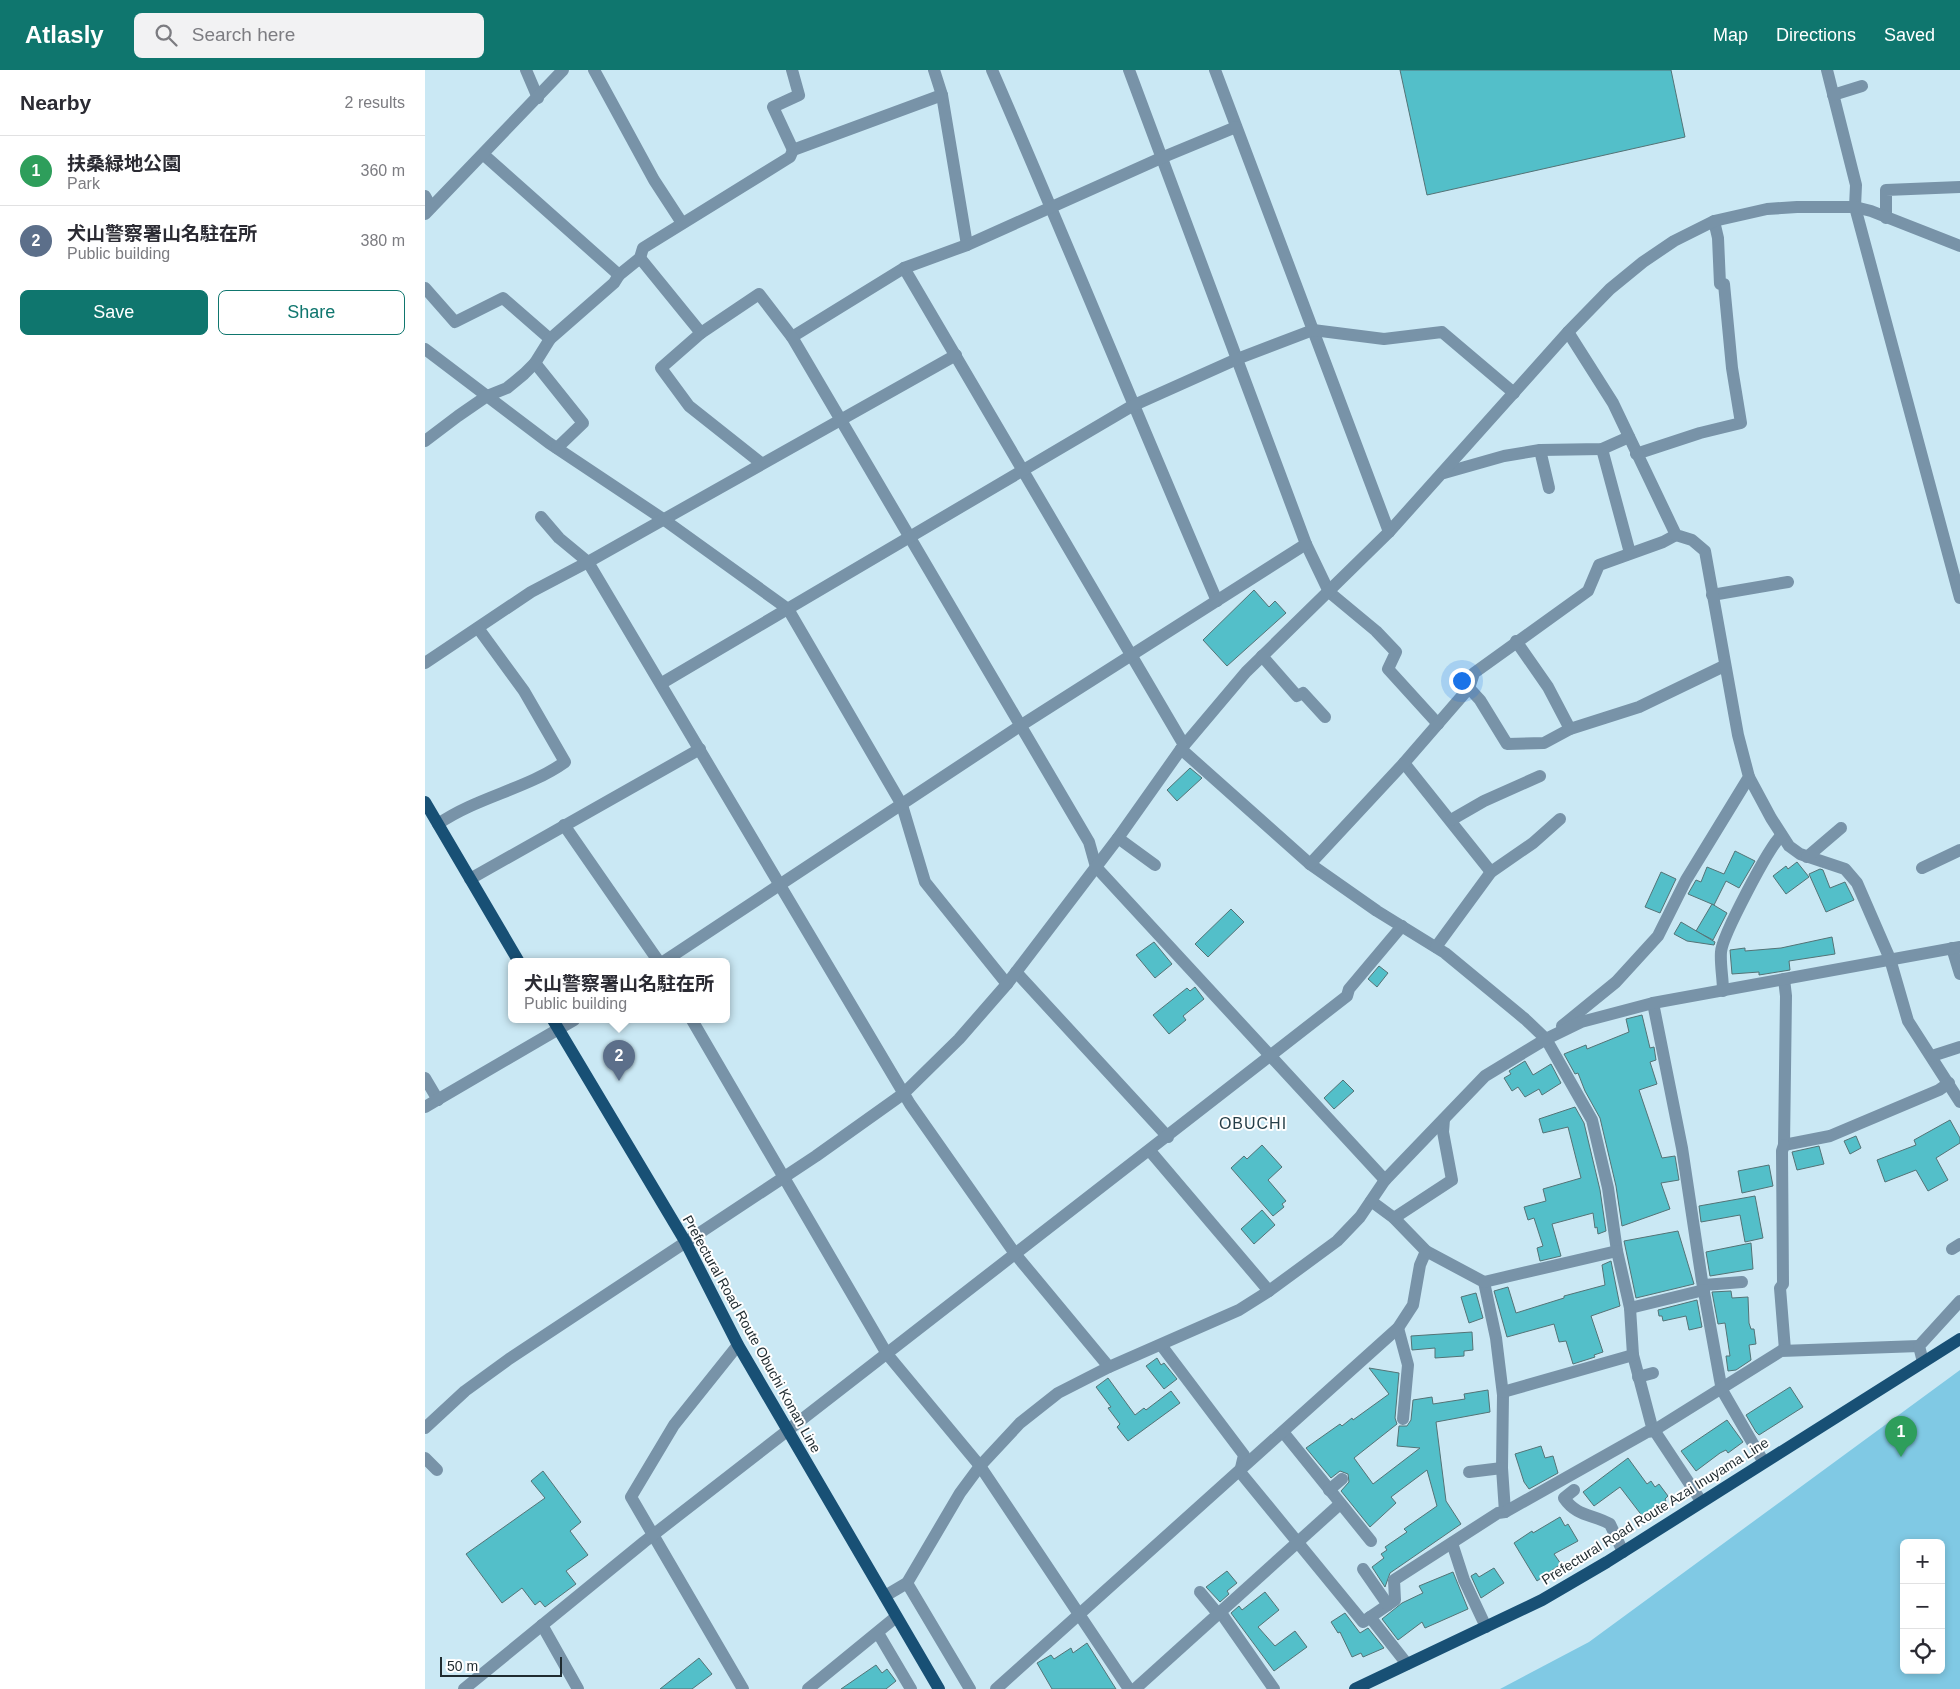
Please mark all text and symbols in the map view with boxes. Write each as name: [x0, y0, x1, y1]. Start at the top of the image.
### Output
search box: [134, 13, 484, 58]
text: Atlasly: [25, 21, 104, 48]
icon: search: [152, 21, 180, 49]
text: Search here: [192, 24, 295, 45]
text: Map: [1713, 25, 1748, 45]
text: Directions: [1776, 25, 1856, 45]
text: Saved: [1884, 25, 1935, 45]
text: Nearby: [20, 91, 91, 114]
text: 2 results: [345, 94, 405, 111]
text: 扶桑緑地公園: [67, 153, 181, 174]
text: 1: [32, 162, 40, 179]
text: 360 m: [361, 162, 405, 179]
text: Park: [67, 175, 100, 192]
text: 犬山警察署山名駐在所: [67, 223, 257, 244]
text: 2: [32, 232, 40, 249]
text: 380 m: [361, 232, 405, 249]
text: Public building: [67, 245, 170, 262]
button: Save: [20, 290, 208, 335]
button: Share: [218, 290, 405, 335]
your location: [1449, 668, 1475, 694]
popup: [508, 958, 730, 1023]
text: 犬山警察署山名駐在所: [524, 973, 714, 994]
text: Public building: [524, 995, 627, 1012]
pin: 2: [603, 1040, 635, 1081]
district label: OBUCHI: [1219, 1115, 1287, 1132]
street label: Prefectural Road Route Obuchi Konan Line: [680, 1212, 824, 1456]
pin: 1: [1885, 1416, 1917, 1457]
street label: Prefectural Road Route Azai Inuyama Line: [1539, 1434, 1772, 1588]
map controls: [1900, 1539, 1945, 1674]
button: +: [1900, 1539, 1945, 1584]
button: −: [1900, 1584, 1945, 1629]
button: locate: [1900, 1629, 1945, 1674]
scale bar: [440, 1654, 563, 1677]
text: 50 m: [447, 1658, 478, 1674]

